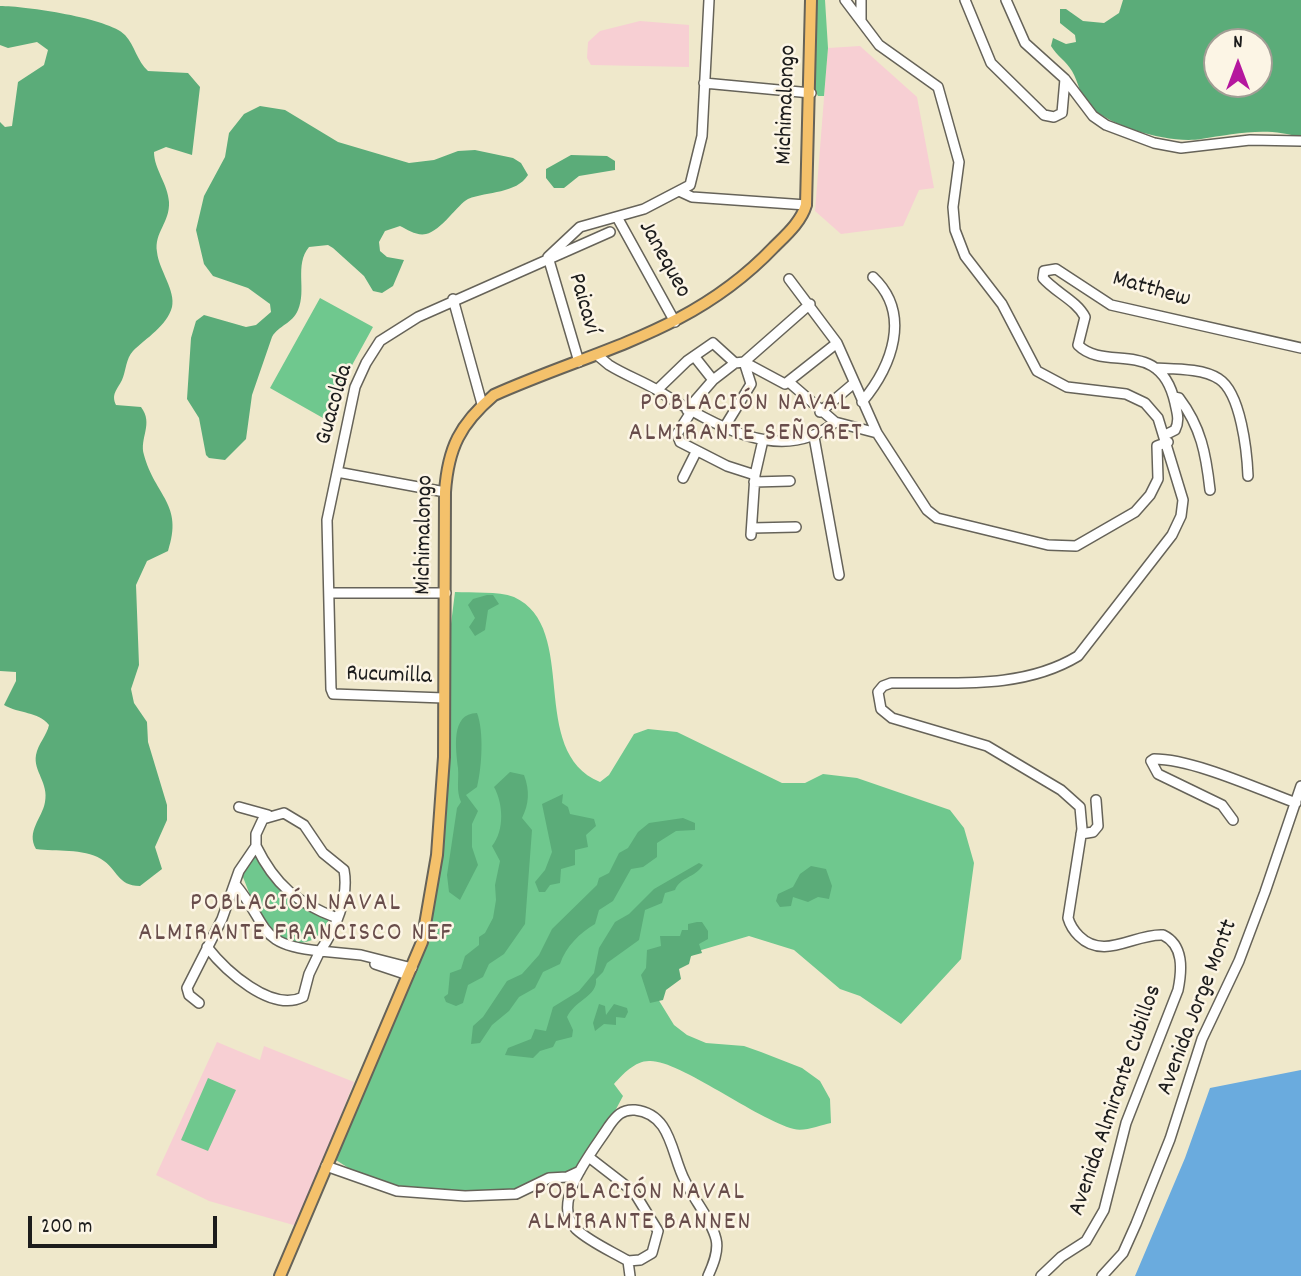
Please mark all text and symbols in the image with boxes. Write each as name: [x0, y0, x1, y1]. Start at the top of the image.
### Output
north arrow: [1203, 28, 1273, 98]
text: N: [1233, 30, 1243, 57]
street label: Michimalongo: [772, 45, 804, 165]
street label: Janequeo: [630, 216, 696, 304]
street label: Matthew: [1109, 266, 1193, 316]
street label: Paicaví: [560, 270, 604, 338]
street label: Guacolda: [311, 361, 361, 449]
district label: POBLACIÓN NAVAL ALMIRANTE SEÑORET: [631, 389, 861, 450]
street label: Michimalongo: [411, 475, 441, 595]
street label: Rucumilla: [346, 661, 432, 693]
district label: POBLACIÓN NAVAL ALMIRANTE FRANCISCO NEF: [141, 889, 451, 950]
street label: Avenida Jorge Montt: [1152, 916, 1246, 1100]
street label: Avenida Almirante Cubillos: [1064, 982, 1170, 1220]
district label: POBLACIÓN NAVAL ALMIRANTE BANNEN: [530, 1178, 750, 1240]
scale bar: [32, 1202, 220, 1246]
text: 200 m: [41, 1213, 92, 1243]

